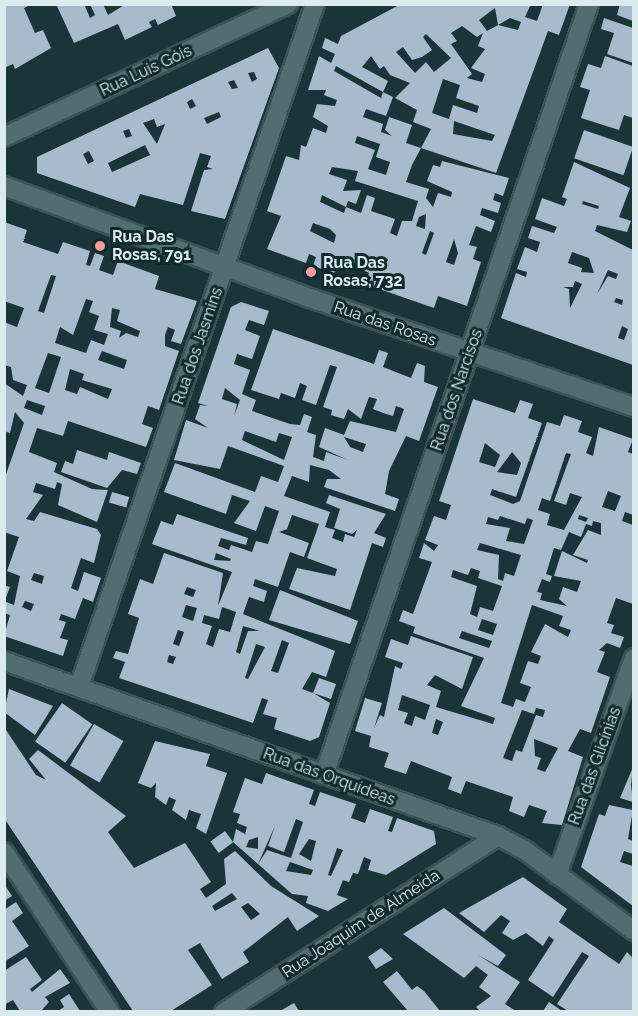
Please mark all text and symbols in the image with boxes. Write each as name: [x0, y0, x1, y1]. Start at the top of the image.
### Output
street label: Rua Luis Góis: [97, 41, 195, 101]
place label: Rua Das Rosas, 791: [112, 227, 191, 265]
marker: Rua Das Rosas, 791: [93, 239, 107, 253]
place label: Rua Das Rosas, 732: [323, 253, 403, 291]
marker: Rua Das Rosas, 732: [304, 265, 318, 279]
street label: Rua dos Jasmins: [169, 285, 227, 407]
street label: Rua das Rosas: [331, 298, 439, 350]
street label: Rua dos Narcisos: [427, 327, 487, 453]
street label: Rua das Glicínias: [565, 704, 625, 828]
street label: Rua das Orquídeas: [260, 744, 398, 810]
street label: Rua Joaquim de Almeida: [278, 866, 444, 982]

